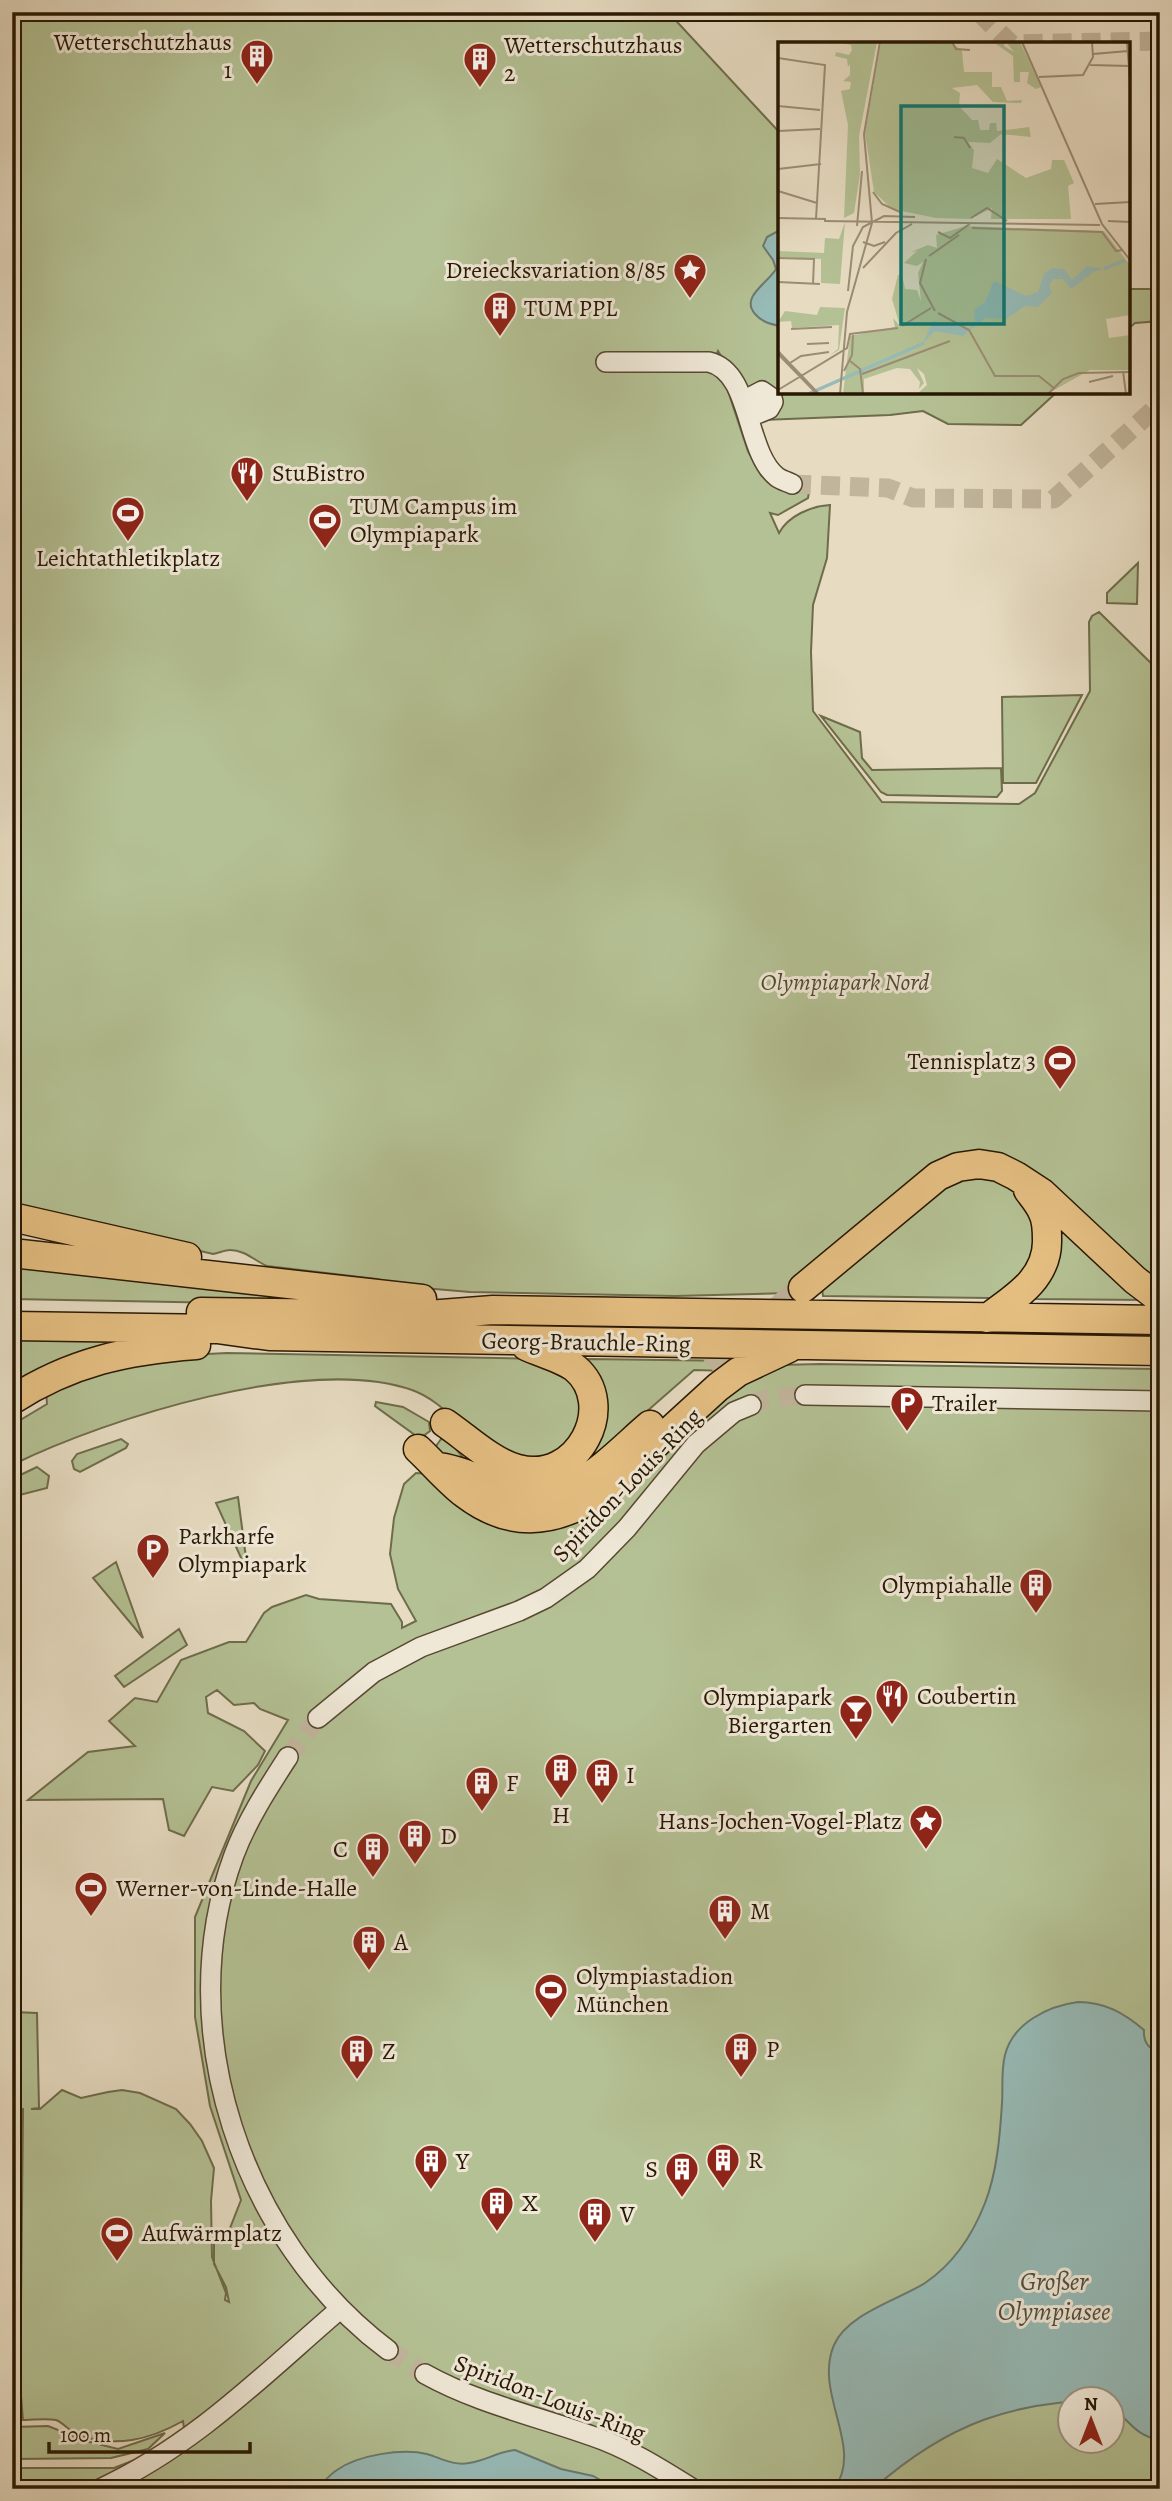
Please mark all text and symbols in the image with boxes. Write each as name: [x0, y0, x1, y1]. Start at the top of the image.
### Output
place label: Wetterschutzhaus 1: [53, 26, 232, 86]
place label: Wetterschutzhaus 2: [503, 29, 682, 89]
building icon: Wetterschutzhaus 1: [238, 37, 276, 86]
building icon: Wetterschutzhaus 2: [461, 40, 499, 89]
inset map: [778, 42, 1130, 394]
place icon: Dreiecksvariation 8/85: [671, 251, 709, 300]
place label: Dreiecksvariation 8/85: [445, 254, 666, 286]
building icon: TUM PPL: [481, 289, 519, 338]
place label: TUM PPL: [524, 292, 618, 324]
restaurant icon: StuBistro: [228, 454, 266, 503]
place label: StuBistro: [272, 457, 365, 489]
place label: TUM Campus im Olympiapark: [350, 490, 518, 550]
sports icon: Leichtathletikplatz: [109, 494, 147, 543]
sports icon: TUM Campus im Olympiapark: [306, 501, 344, 550]
place label: Leichtathletikplatz: [36, 542, 220, 574]
park label: Olympiapark Nord: [761, 966, 929, 998]
sports icon: Tennisplatz 3: [1041, 1042, 1079, 1091]
place label: Tennisplatz 3: [907, 1045, 1036, 1077]
street label: Georg-Brauchle-Ring: [481, 1324, 691, 1360]
parking icon: Trailer: [888, 1384, 926, 1433]
place label: Trailer: [932, 1387, 997, 1419]
street label: Spiridon-Louis-Ring: [545, 1401, 709, 1569]
place label: Parkharfe Olympiapark: [178, 1520, 307, 1580]
parking icon: Parkharfe Olympiapark: [134, 1531, 172, 1580]
building icon: Olympiahalle: [1017, 1566, 1055, 1615]
place label: Olympiahalle: [882, 1569, 1012, 1601]
restaurant icon: Coubertin: [873, 1677, 911, 1726]
place label: Coubertin: [917, 1680, 1016, 1712]
place label: Olympiapark Biergarten: [703, 1681, 832, 1741]
bar icon: Olympiapark Biergarten: [837, 1692, 875, 1741]
building icon: H: [542, 1751, 580, 1800]
building icon: I: [583, 1756, 621, 1805]
place label: I: [626, 1759, 635, 1791]
building icon: F: [463, 1764, 501, 1813]
place label: F: [506, 1767, 518, 1799]
place label: H: [552, 1799, 570, 1831]
place icon: Hans-Jochen-Vogel-Platz: [907, 1802, 945, 1851]
place label: Hans-Jochen-Vogel-Platz: [658, 1805, 902, 1837]
building icon: D: [396, 1817, 434, 1866]
place label: D: [440, 1820, 457, 1852]
building icon: C: [354, 1830, 392, 1879]
place label: C: [333, 1833, 348, 1865]
sports icon: Werner-von-Linde-Halle: [72, 1869, 110, 1918]
place label: Werner-von-Linde-Halle: [115, 1872, 357, 1904]
building icon: M: [706, 1892, 744, 1941]
place label: M: [750, 1895, 770, 1927]
building icon: A: [350, 1923, 388, 1972]
place label: A: [393, 1926, 409, 1958]
place label: Olympiastadion München: [576, 1960, 733, 2020]
sports icon: Olympiastadion München: [532, 1971, 570, 2020]
building icon: P: [722, 2030, 760, 2079]
building icon: Z: [338, 2032, 376, 2081]
place label: P: [766, 2033, 779, 2065]
place label: Z: [382, 2035, 396, 2067]
building icon: R: [704, 2141, 742, 2190]
building icon: Y: [412, 2142, 450, 2191]
place label: R: [748, 2144, 763, 2176]
place label: Y: [455, 2145, 470, 2177]
building icon: S: [663, 2150, 701, 2199]
place label: S: [645, 2153, 658, 2185]
building icon: X: [478, 2184, 516, 2233]
place label: X: [522, 2187, 538, 2219]
building icon: V: [576, 2195, 614, 2244]
place label: V: [619, 2198, 635, 2230]
sports icon: Aufwärmplatz: [98, 2214, 136, 2263]
place label: Aufwärmplatz: [141, 2217, 282, 2249]
water label: Großer Olympiasee: [998, 2264, 1110, 2329]
street label: Spiridon-Louis-Ring: [450, 2347, 650, 2449]
north arrow: [1056, 2386, 1126, 2456]
text: N: [1084, 2391, 1098, 2417]
scale bar: [49, 2410, 250, 2454]
text: 100 m: [60, 2421, 111, 2449]

